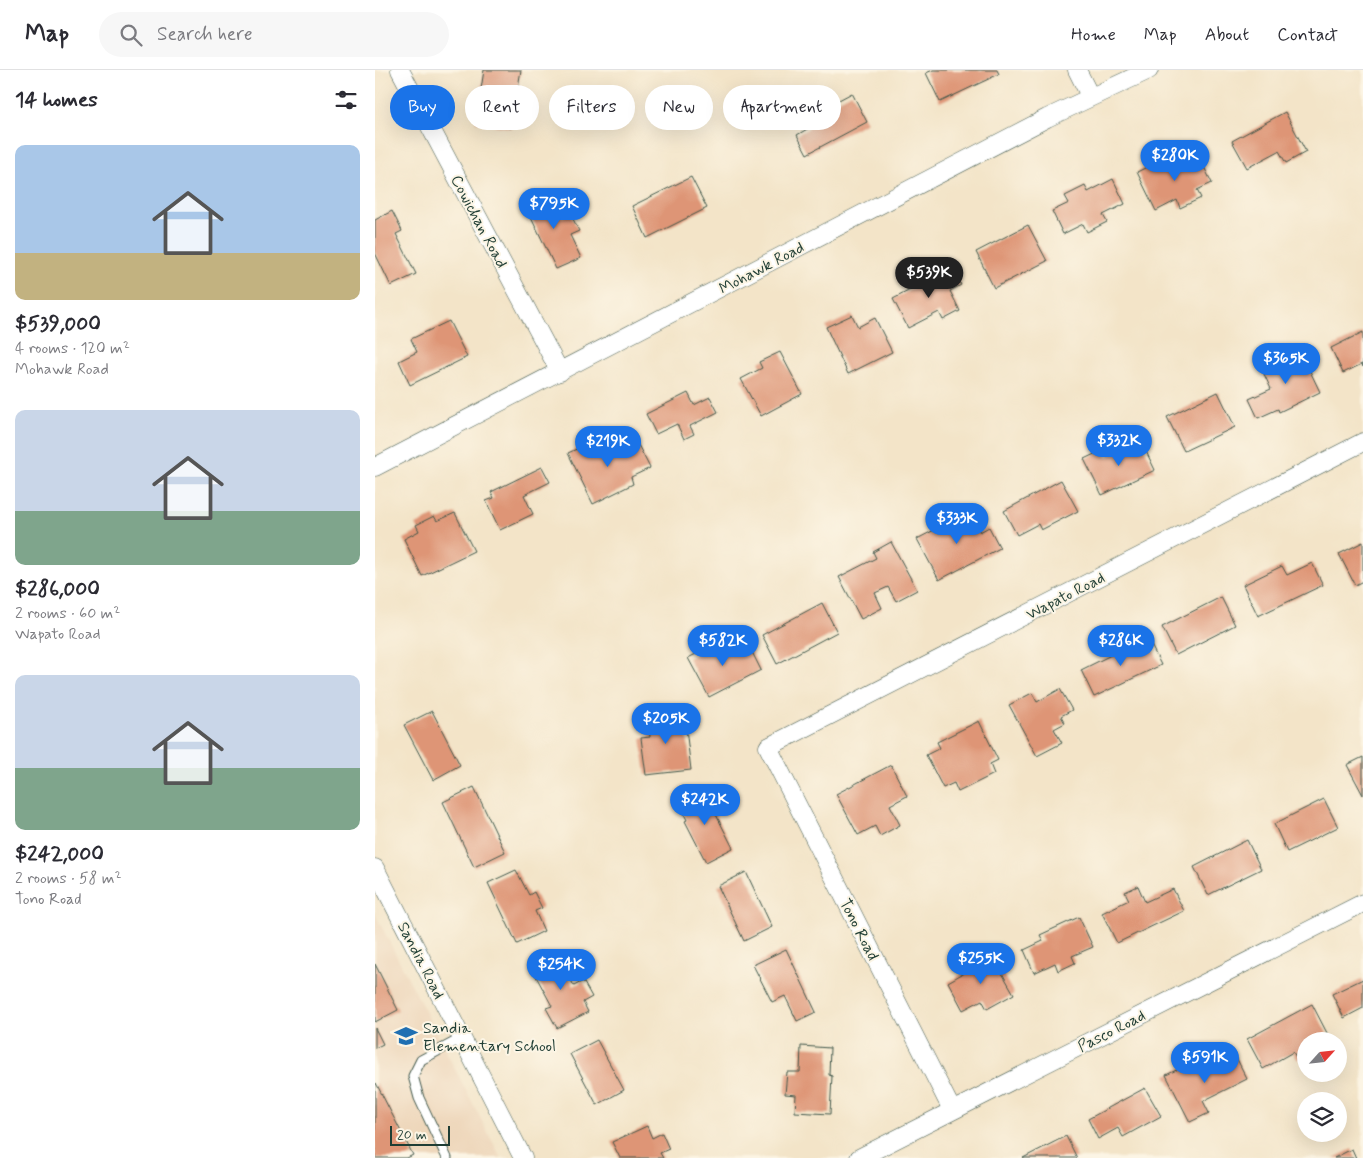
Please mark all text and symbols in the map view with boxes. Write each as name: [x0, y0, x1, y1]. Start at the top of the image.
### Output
search box: [99, 12, 449, 57]
text: Map: [25, 19, 69, 50]
icon: search: [117, 21, 145, 49]
text: Search here: [157, 22, 253, 47]
text: Home: [1071, 23, 1116, 47]
text: Map: [1144, 23, 1177, 47]
text: About: [1205, 23, 1249, 47]
text: Contact: [1277, 23, 1338, 47]
chip: Buy: [390, 85, 455, 130]
chip: Rent: [465, 85, 539, 130]
chip: Filters: [549, 85, 635, 130]
chip: New: [645, 85, 713, 130]
chip: Apartment: [723, 85, 841, 130]
text: 14 homes: [15, 86, 98, 114]
icon: filters: [332, 86, 360, 114]
pin: $280K: [1140, 140, 1210, 182]
text: $280K: [1152, 145, 1198, 166]
street label: Cowichan Road: [445, 172, 512, 272]
icon: home: [143, 178, 233, 268]
pin: $795K: [519, 188, 589, 230]
text: $795K: [530, 193, 578, 214]
street label: Mohawk Road: [715, 237, 808, 300]
pin: $539K: [894, 256, 964, 299]
text: $539K: [906, 262, 952, 283]
text: $539,000: [15, 310, 101, 338]
text: 4 rooms · 120 m²: [15, 338, 130, 359]
pin: $365K: [1251, 342, 1321, 385]
text: $365K: [1263, 348, 1309, 369]
text: Mohawk Road: [15, 359, 109, 380]
pin: $332K: [1084, 424, 1154, 467]
pin: $219K: [573, 426, 643, 468]
text: $332K: [1097, 430, 1141, 451]
text: $219K: [586, 431, 630, 452]
icon: home: [143, 443, 233, 533]
pin: $333K: [922, 502, 992, 545]
text: $333K: [936, 508, 978, 529]
street label: Wapato Road: [1023, 568, 1109, 625]
text: $286,000: [15, 575, 100, 603]
text: 2 rooms · 60 m²: [15, 603, 120, 624]
text: Wapato Road: [15, 624, 101, 645]
pin: $582K: [688, 624, 758, 667]
pin: $286K: [1086, 624, 1156, 667]
text: $582K: [699, 630, 747, 651]
text: $286K: [1099, 630, 1143, 651]
pin: $205K: [631, 702, 701, 745]
icon: home: [143, 708, 233, 798]
text: $205K: [643, 708, 689, 729]
pin: $242K: [670, 784, 740, 826]
text: $242K: [681, 789, 729, 810]
text: $242,000: [15, 840, 104, 868]
text: 2 rooms · 58 m²: [15, 868, 121, 889]
text: Tono Road: [15, 889, 82, 910]
street label: Tono Road: [834, 895, 883, 964]
street label: Sandia Road: [392, 918, 449, 1003]
pin: $255K: [946, 942, 1016, 985]
pin: $254K: [526, 948, 596, 991]
text: $255K: [958, 948, 1004, 969]
text: $254K: [538, 954, 584, 975]
street label: Pasco Road: [1074, 1005, 1149, 1057]
place label: Sandia Elementary School: [423, 1018, 556, 1057]
school or university icon: Sandia Elementary School: [393, 1023, 419, 1049]
north arrow: [1297, 1032, 1347, 1082]
map controls: [1297, 1032, 1347, 1142]
pin: $591K: [1170, 1042, 1240, 1084]
text: $591K: [1182, 1047, 1228, 1068]
button: layers: [1297, 1092, 1347, 1142]
scale bar: [390, 1123, 450, 1146]
text: 20 m: [397, 1126, 427, 1144]

